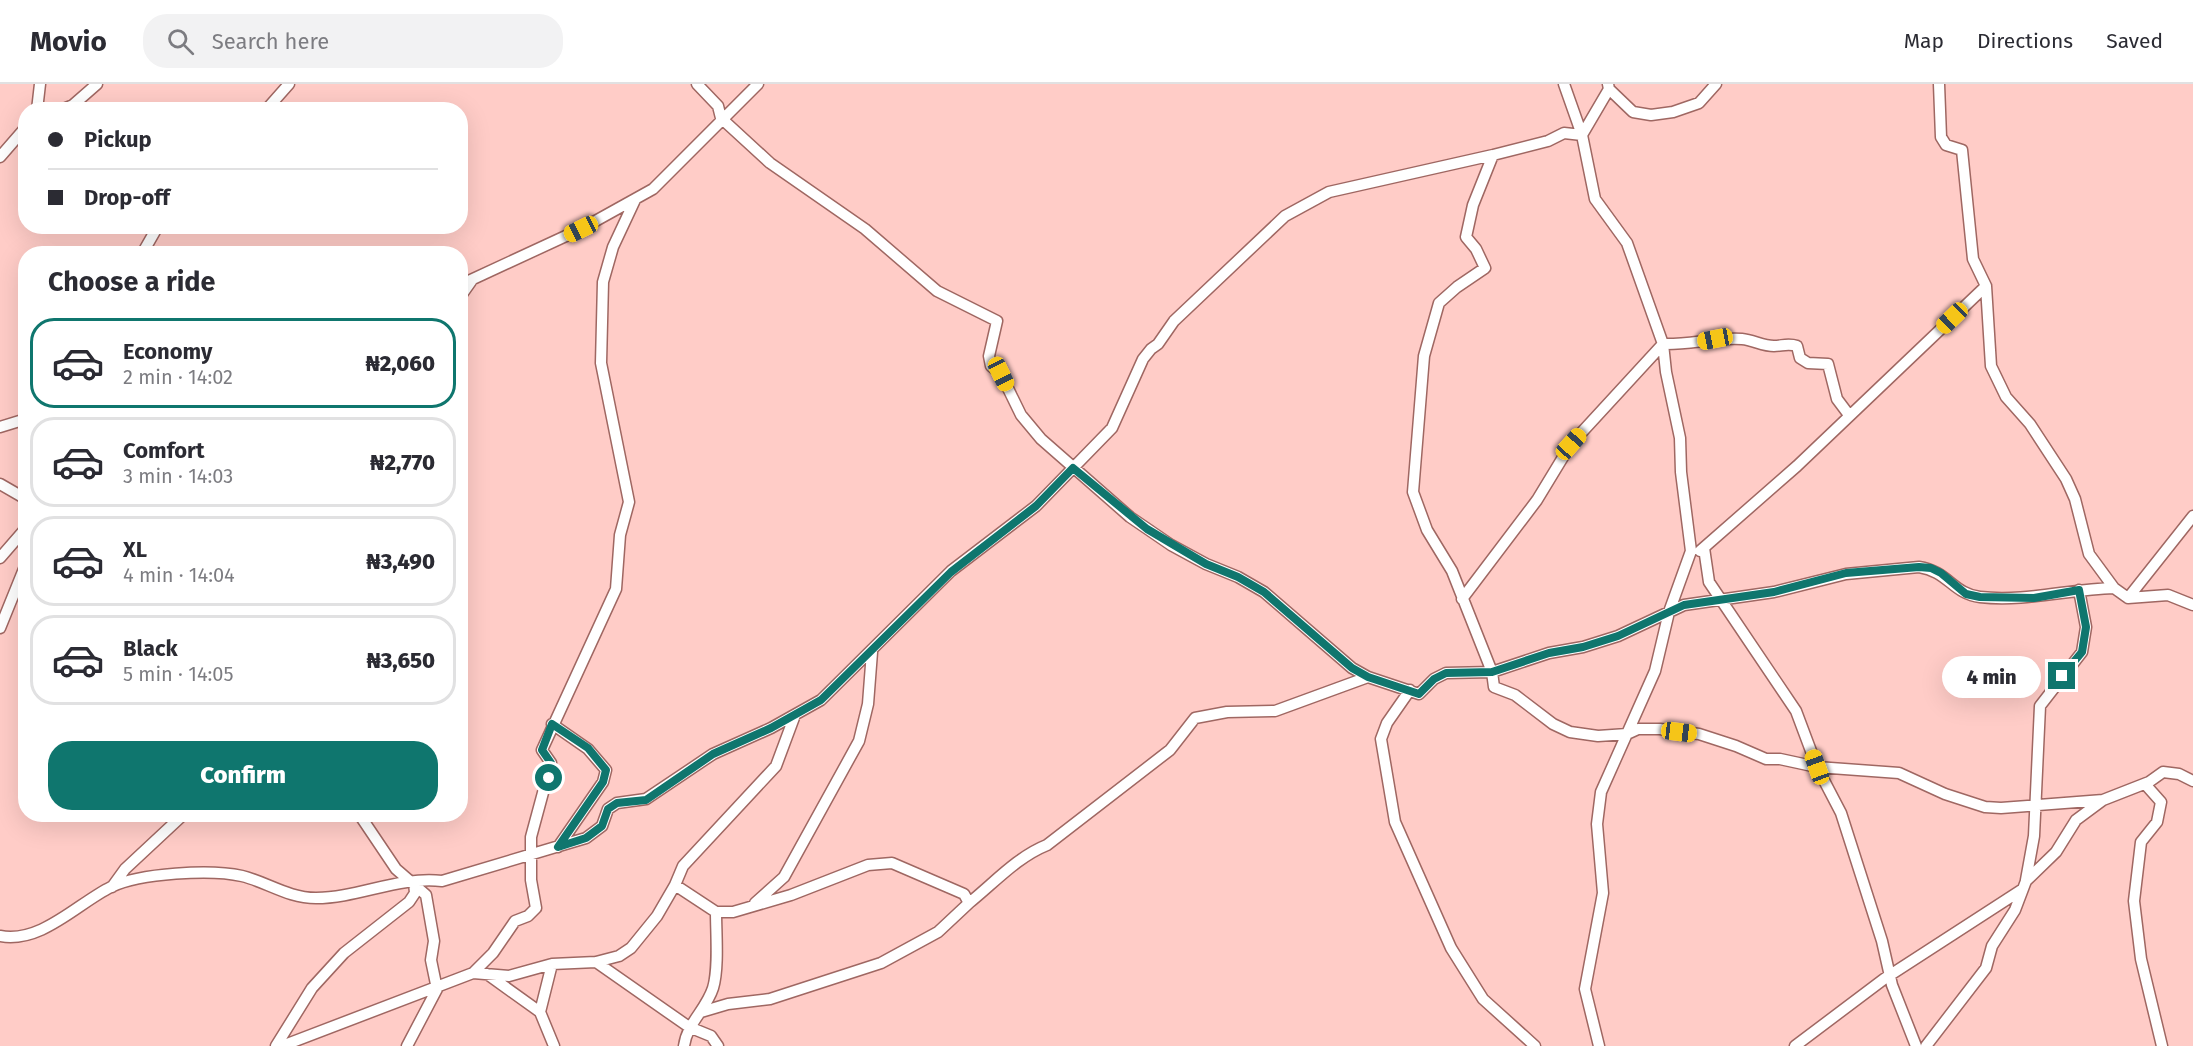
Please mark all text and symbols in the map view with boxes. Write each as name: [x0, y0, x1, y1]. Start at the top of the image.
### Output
search box: [143, 14, 563, 68]
text: Movio: [30, 25, 107, 58]
icon: search: [164, 25, 197, 58]
text: Search here: [212, 28, 329, 55]
text: Map: [1904, 28, 1944, 54]
text: Directions: [1977, 28, 2073, 54]
text: Saved: [2106, 28, 2163, 54]
text: Pickup: [84, 126, 152, 153]
text: Drop-off: [84, 184, 170, 211]
car: [561, 213, 601, 245]
text: Choose a ride: [48, 266, 215, 298]
car: [1933, 299, 1971, 337]
car: [1696, 327, 1734, 351]
icon: car: [51, 336, 105, 390]
text: Economy: [123, 338, 212, 365]
text: ₦2,060: [365, 350, 435, 377]
car: [985, 354, 1017, 394]
text: 2 min · 14:02: [123, 365, 233, 389]
car: [1552, 425, 1590, 463]
icon: car: [51, 435, 105, 489]
text: Comfort: [123, 437, 204, 464]
text: ₦2,770: [370, 449, 435, 476]
text: 3 min · 14:03: [123, 464, 233, 488]
icon: car: [51, 534, 105, 588]
text: XL: [123, 536, 147, 563]
text: ₦3,490: [366, 548, 435, 575]
text: 4 min · 14:04: [123, 563, 235, 587]
icon: car: [51, 633, 105, 687]
text: Black: [123, 635, 178, 662]
text: ₦3,650: [366, 647, 435, 674]
callout: 4 min: [1942, 655, 2041, 697]
text: 5 min · 14:05: [123, 662, 234, 686]
route end: [2048, 662, 2075, 689]
text: 4 min: [1966, 665, 2017, 689]
car: [1660, 721, 1698, 743]
button: Confirm: [48, 741, 438, 810]
car: [1802, 747, 1832, 787]
route start: [535, 764, 562, 791]

